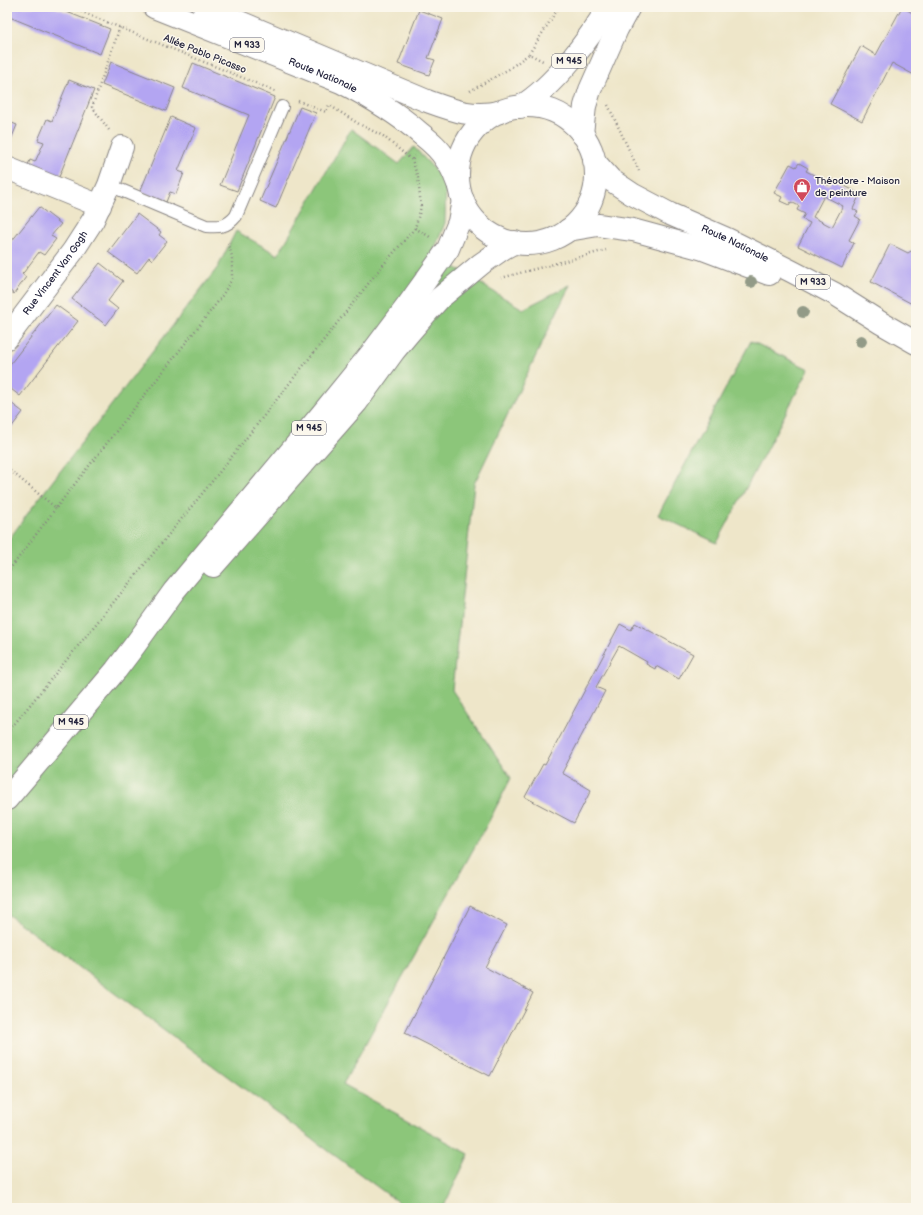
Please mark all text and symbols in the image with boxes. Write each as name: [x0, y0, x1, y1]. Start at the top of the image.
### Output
street label: Allée Pablo Picasso: [162, 32, 248, 76]
road number: M 933: [230, 38, 264, 52]
road number: M 945: [552, 54, 586, 68]
street label: Route Nationale: [287, 56, 359, 95]
place label: Théodore - Maison de peinture: [815, 175, 900, 199]
shop icon: Théodore - Maison de peinture: [792, 177, 812, 202]
street label: Route Nationale: [699, 222, 771, 265]
street label: Rue Vincent Van Gogh: [20, 228, 91, 318]
road number: M 933: [796, 275, 830, 289]
road number: M 945: [292, 421, 326, 435]
road number: M 945: [54, 715, 88, 729]

